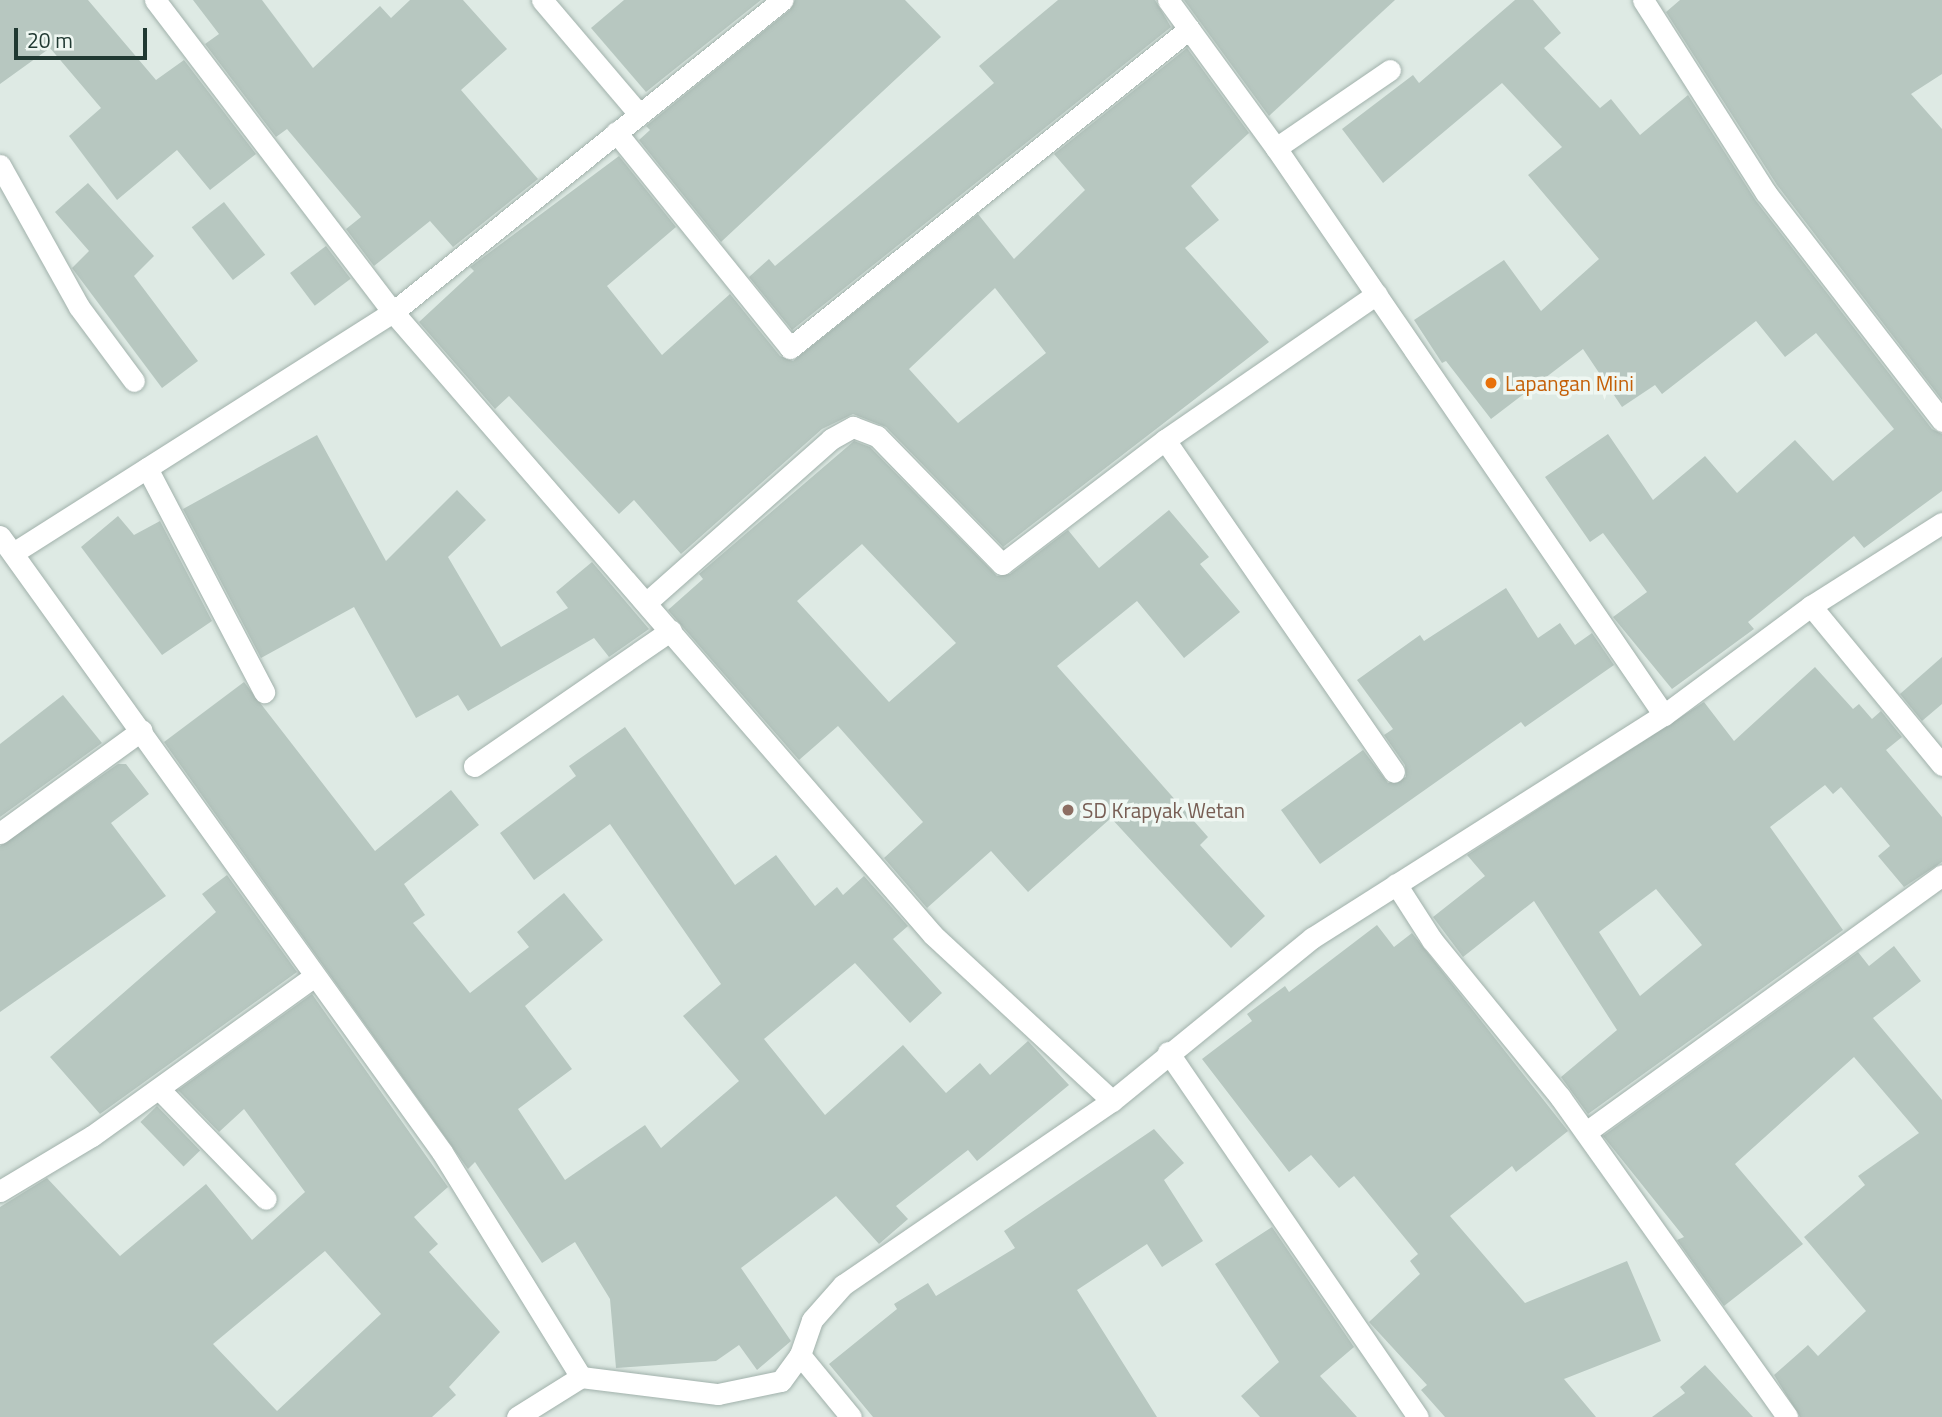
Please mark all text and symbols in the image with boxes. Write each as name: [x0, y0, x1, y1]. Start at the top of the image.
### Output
scale bar: [18, 14, 150, 58]
text: 20 m: [27, 24, 73, 56]
place label: Lapangan Mini: [1505, 370, 1634, 396]
marker: Lapangan Mini: [1483, 375, 1499, 391]
place label: SD Krapyak Wetan: [1082, 797, 1245, 823]
marker: SD Krapyak Wetan: [1060, 802, 1076, 818]

